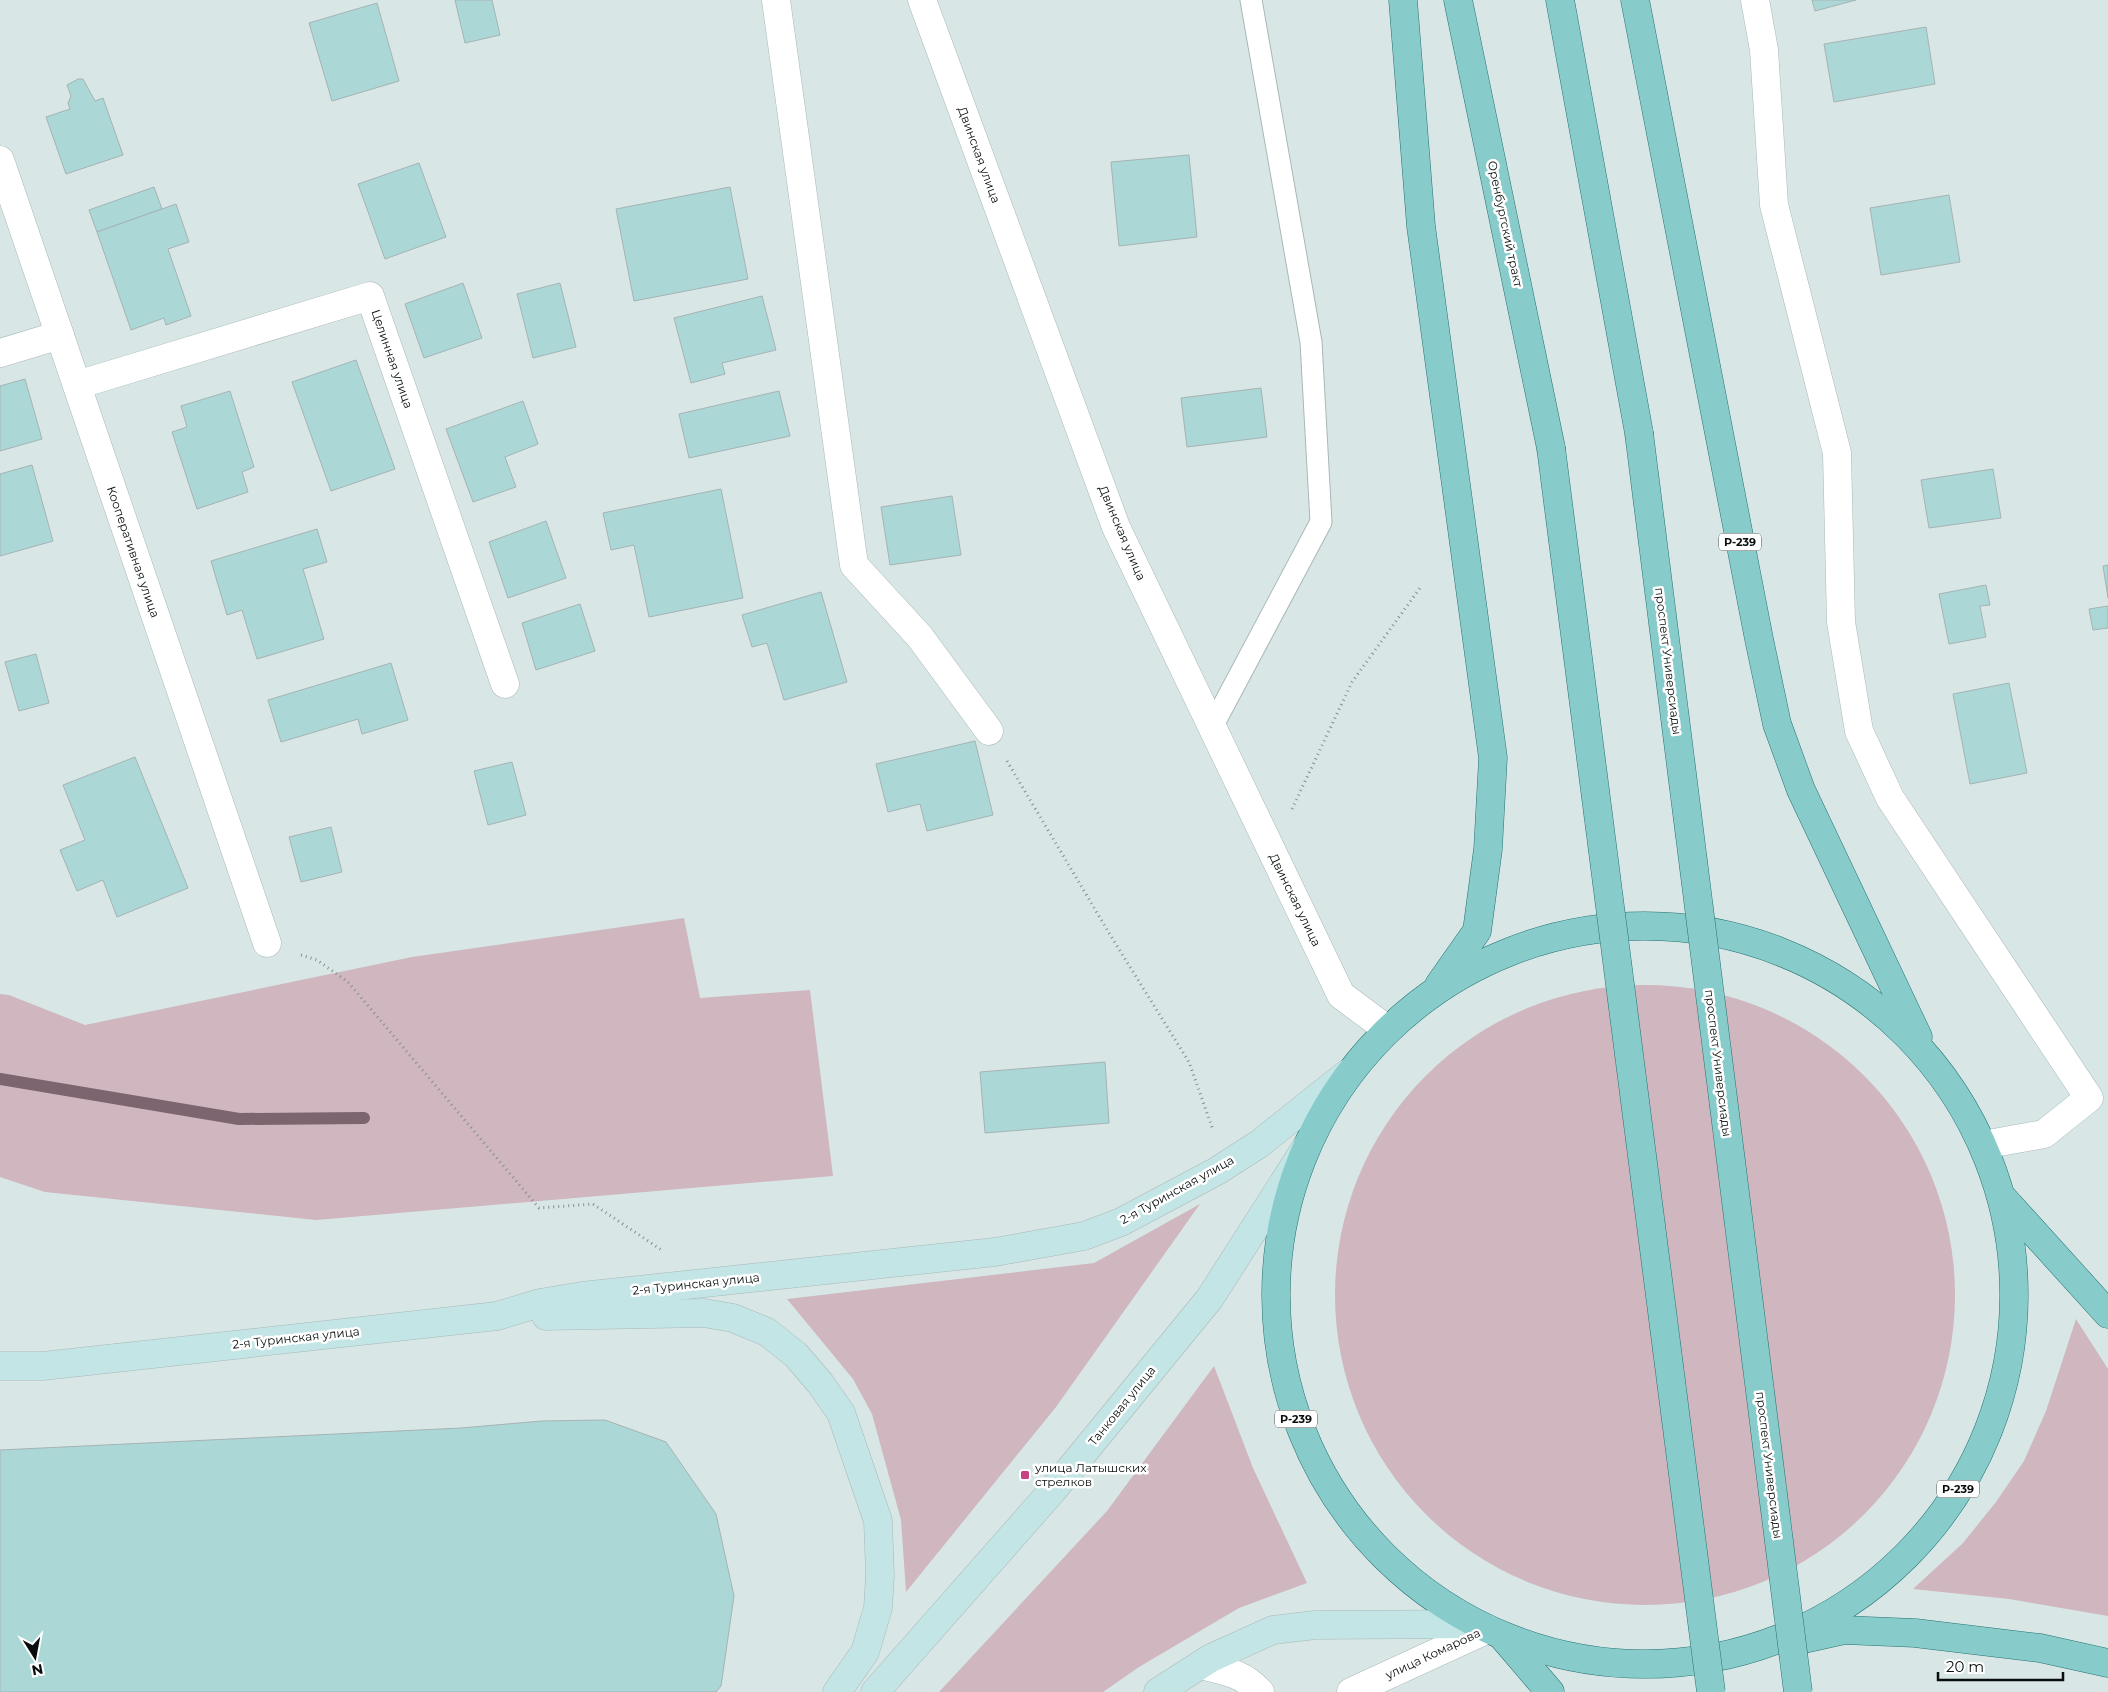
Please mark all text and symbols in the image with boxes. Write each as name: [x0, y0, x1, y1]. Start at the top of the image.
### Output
street label: Двинская улица: [955, 104, 1004, 205]
street label: Оренбургский тракт: [1485, 159, 1526, 289]
street label: Целинная улица: [368, 307, 416, 410]
street label: Двинская улица: [1096, 483, 1149, 583]
street label: Кооперативная улица: [104, 484, 163, 620]
road number: Р-239: [1719, 534, 1761, 550]
street label: проспект Универсиады: [1652, 586, 1685, 735]
street label: Двинская улица: [1266, 851, 1324, 949]
street label: проспект Универсиады: [1702, 988, 1735, 1137]
street label: 2-я Туринская улица: [1117, 1152, 1236, 1227]
street label: 2-я Туринская улица: [632, 1269, 760, 1298]
street label: 2-я Туринская улица: [232, 1323, 360, 1352]
street label: Танковая улица: [1085, 1363, 1158, 1449]
street label: проспект Универсиады: [1753, 1390, 1786, 1539]
road number: Р-239: [1275, 1410, 1317, 1428]
place label: улица Латышских стрелков: [1034, 1460, 1147, 1489]
marker: улица Латышских стрелков: [1019, 1469, 1031, 1481]
road number: Р-239: [1937, 1480, 1979, 1498]
street label: улица Комарова: [1382, 1625, 1483, 1683]
north arrow: [10, 1632, 60, 1682]
scale bar: [1938, 1650, 2063, 1682]
text: 20 m: [1946, 1657, 1984, 1676]
text: N: [30, 1660, 45, 1680]

